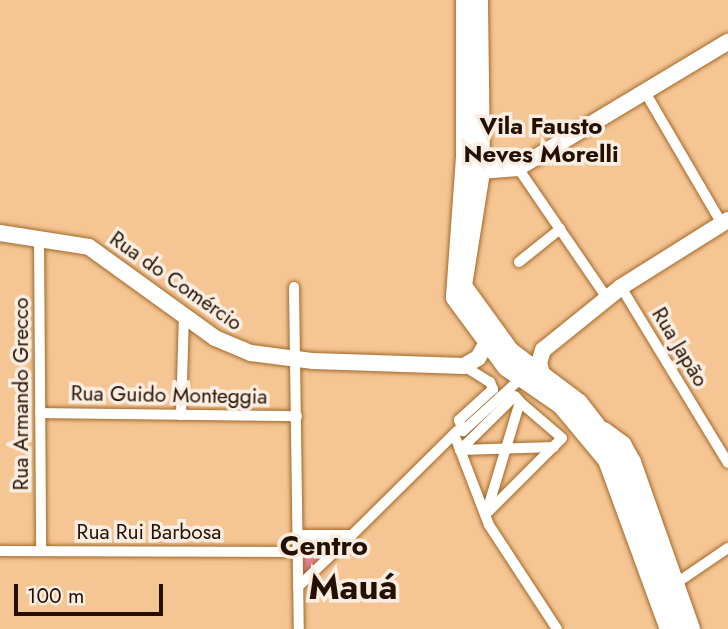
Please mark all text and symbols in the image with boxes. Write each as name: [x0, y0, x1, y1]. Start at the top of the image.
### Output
district label: Vila Fausto Neves Morelli: [463, 112, 619, 168]
street label: Rua do Comércio: [105, 226, 247, 336]
street label: Rua Armando Grecco: [8, 297, 34, 491]
street label: Rua Japão: [647, 303, 713, 391]
street label: Rua Guido Monteggia: [71, 381, 267, 409]
street label: Rua Rui Barbosa: [77, 519, 221, 545]
district label: Centro: [280, 529, 368, 563]
district label: Mauá: [308, 566, 398, 608]
scale bar: [18, 570, 166, 614]
text: 100 m: [27, 581, 84, 611]

